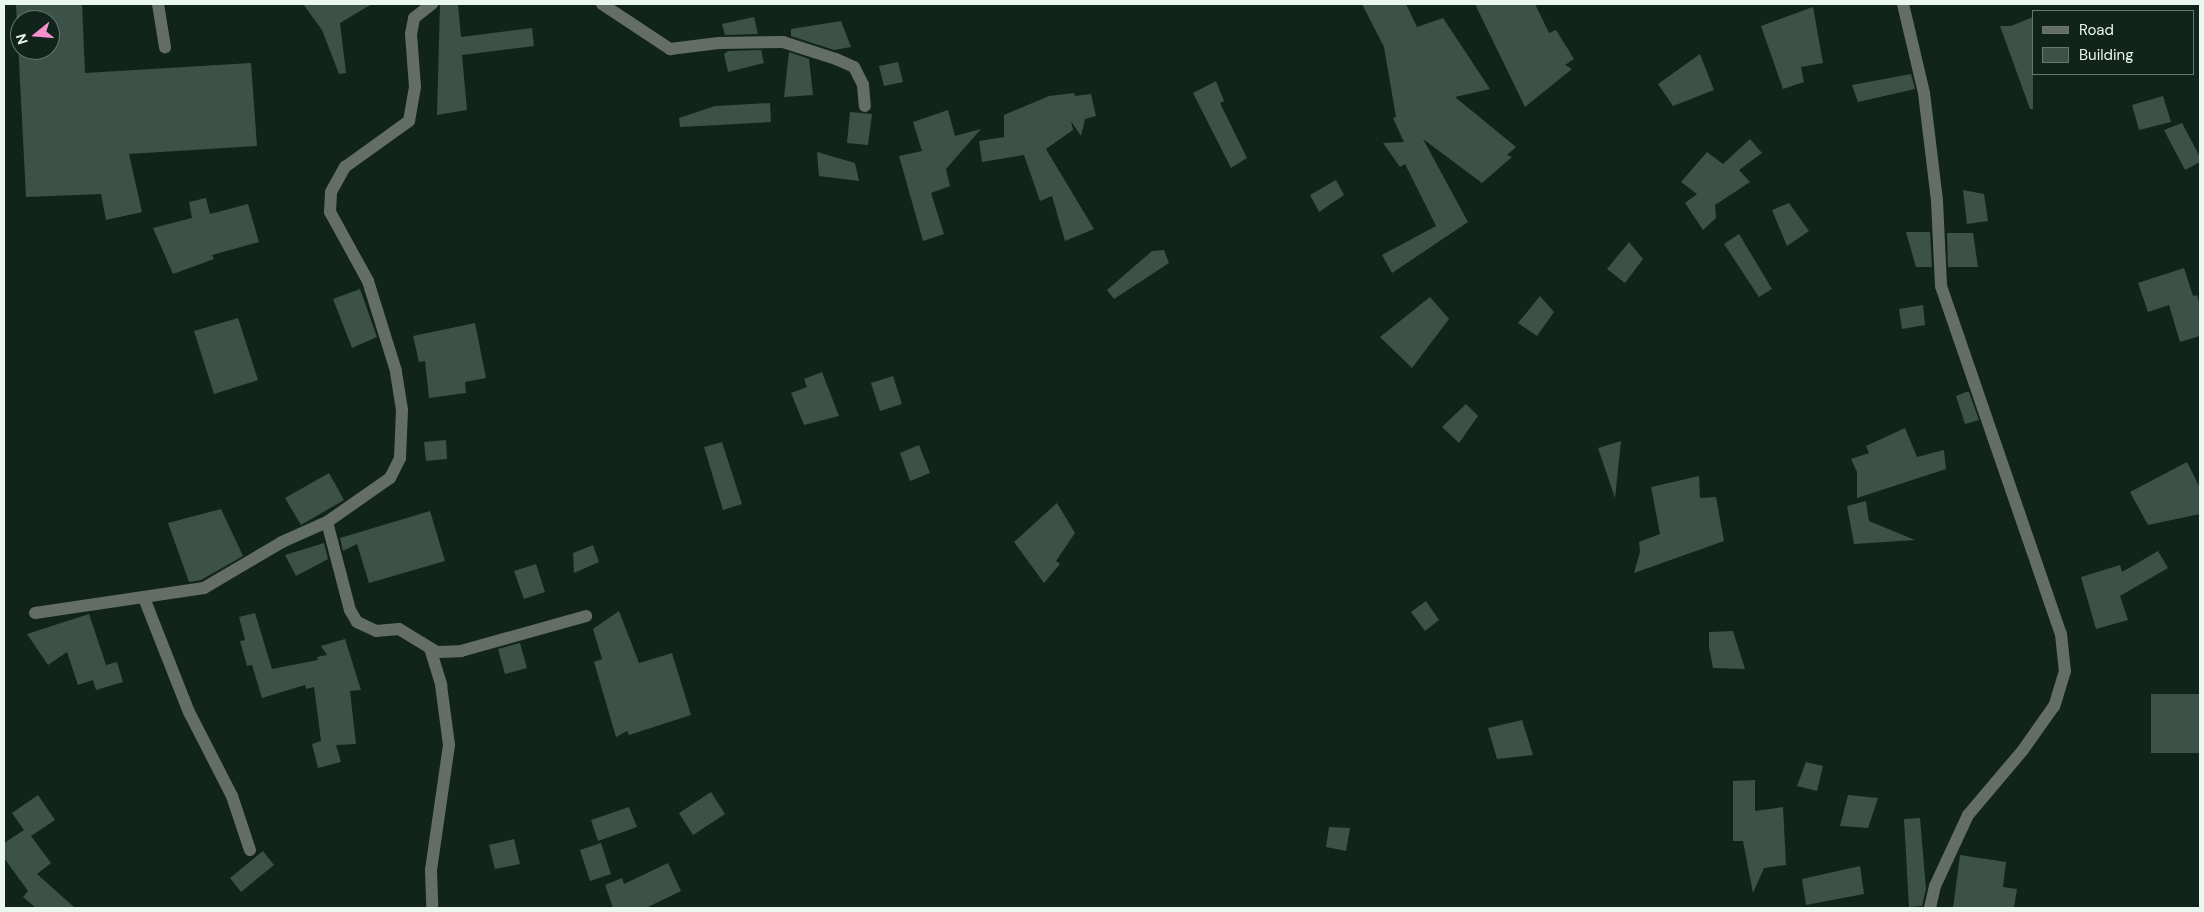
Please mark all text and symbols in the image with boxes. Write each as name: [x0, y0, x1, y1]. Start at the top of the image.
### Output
north arrow: [10, 10, 60, 60]
legend: [2032, 10, 2194, 75]
text: Road: [2079, 20, 2114, 40]
text: N: [12, 32, 32, 47]
text: Building: [2079, 45, 2134, 65]

